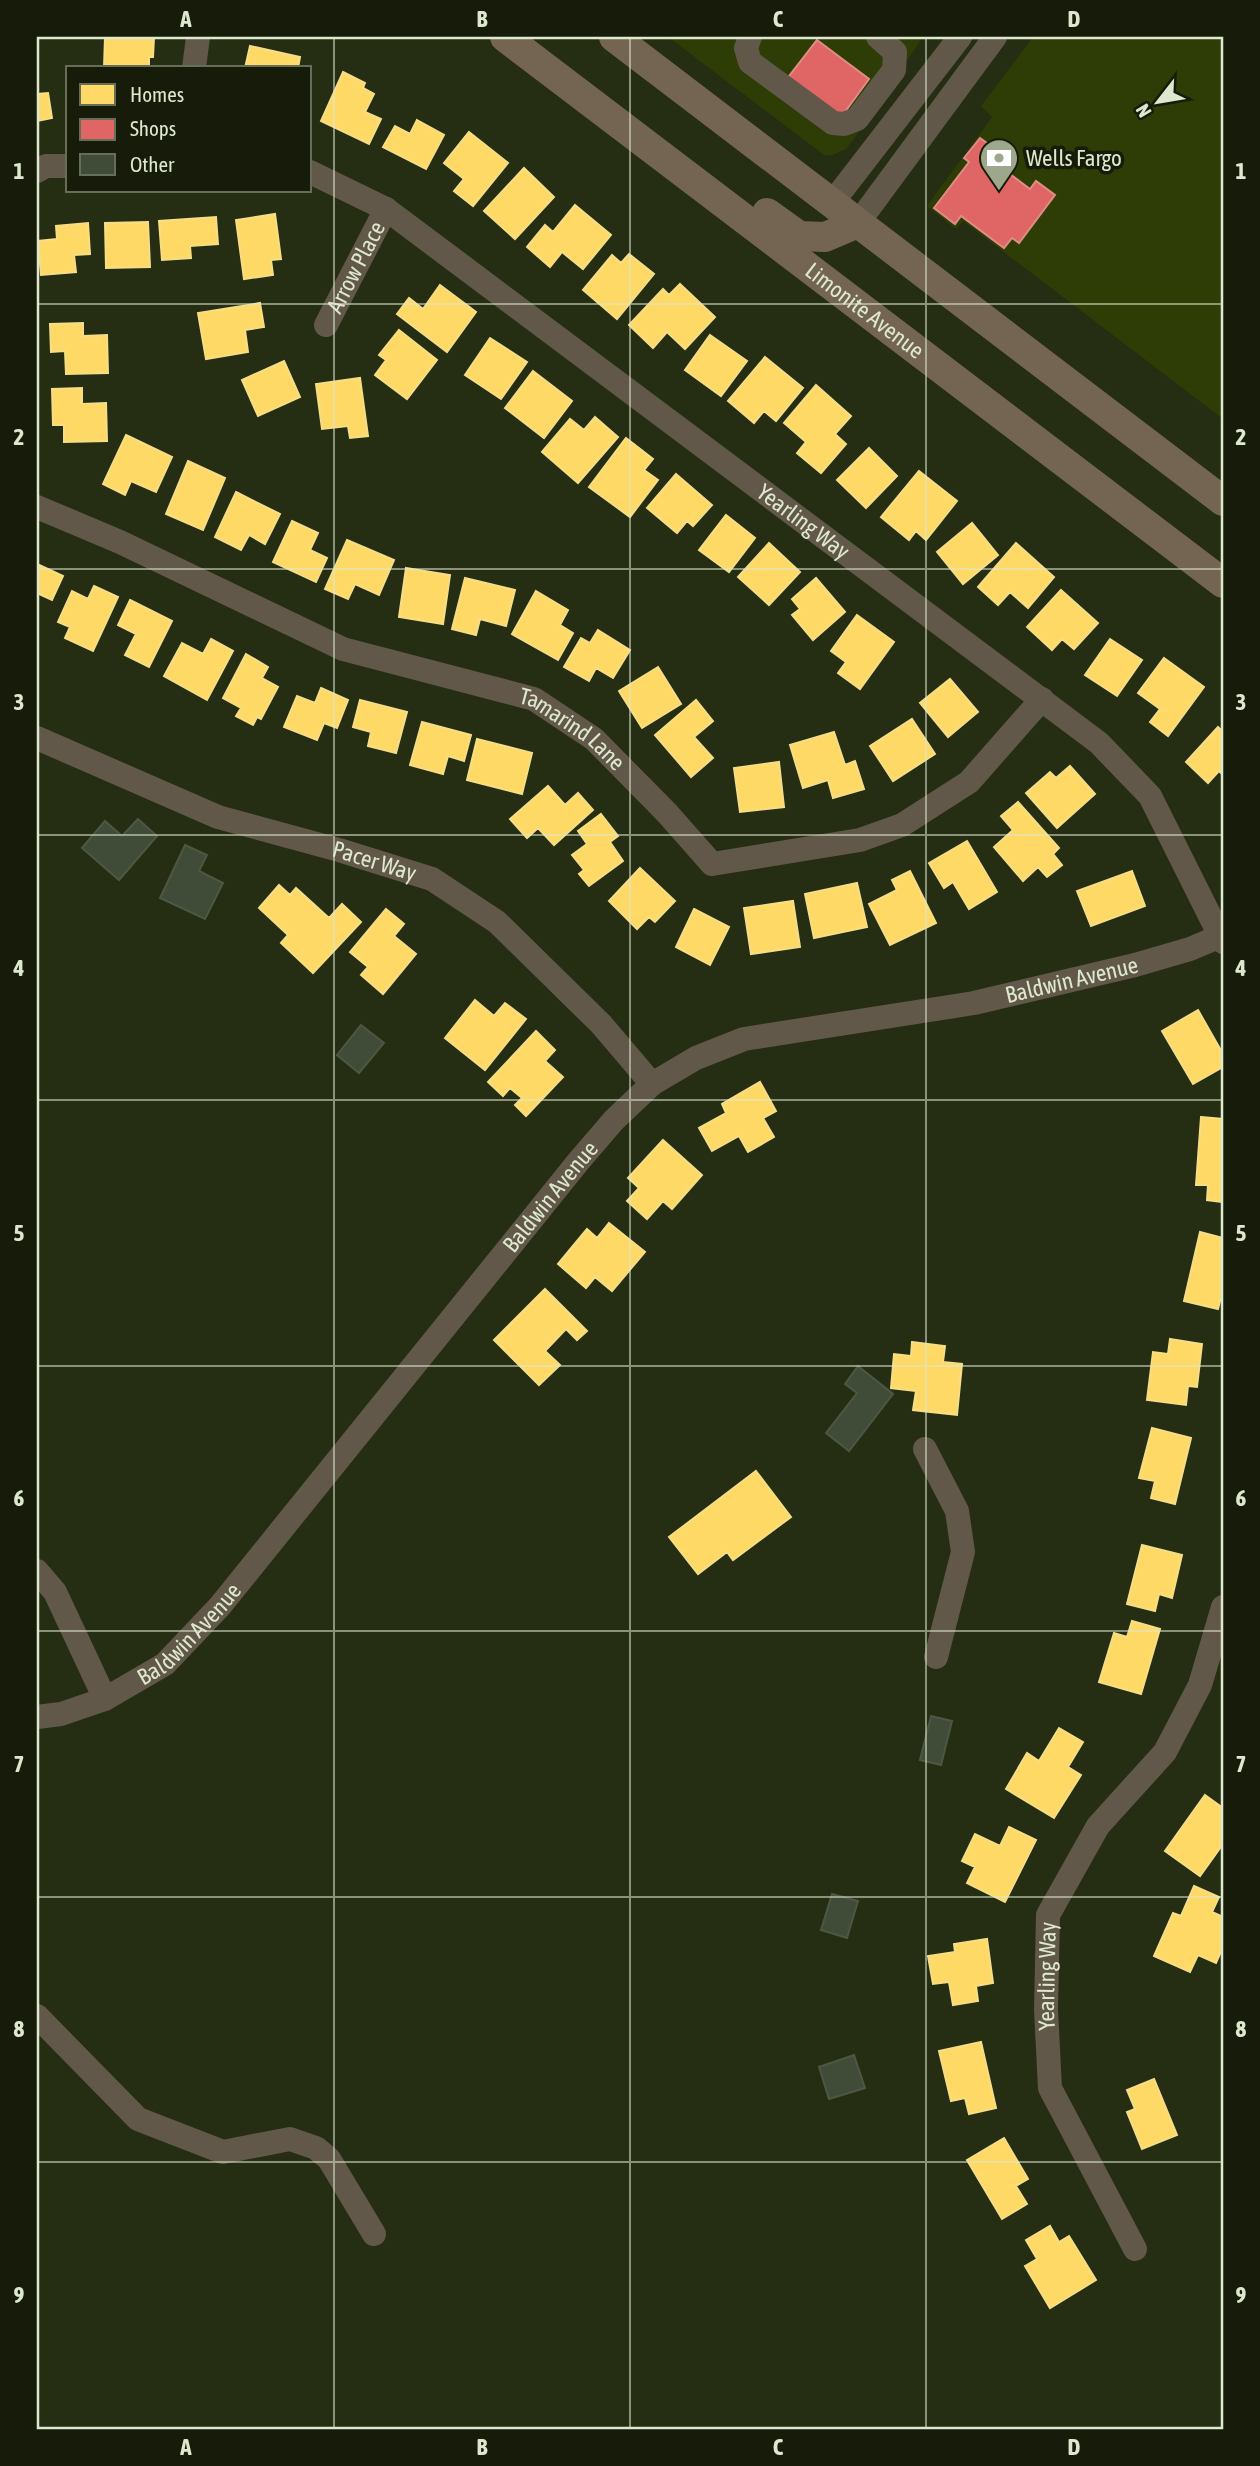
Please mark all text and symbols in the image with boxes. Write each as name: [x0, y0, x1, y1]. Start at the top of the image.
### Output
text: A: [179, 6, 192, 32]
text: B: [477, 6, 488, 32]
text: C: [773, 6, 784, 32]
text: D: [1068, 6, 1081, 32]
legend: [66, 66, 312, 192]
north arrow: [1124, 66, 1194, 136]
text: Homes: [130, 82, 184, 106]
text: N: [1131, 100, 1156, 121]
text: Shops: [130, 116, 176, 140]
bank icon: Wells Fargo: [978, 137, 1020, 192]
place label: Wells Fargo: [1026, 145, 1122, 171]
text: Other: [130, 152, 175, 176]
text: 1: [14, 158, 25, 184]
text: 1: [1236, 158, 1247, 184]
street label: Arrow Place: [321, 217, 390, 317]
street label: Limonite Avenue: [801, 257, 929, 364]
text: 2: [14, 424, 24, 450]
text: 2: [1236, 424, 1246, 450]
street label: Yearling Way: [752, 479, 855, 565]
street label: Tamarind Lane: [517, 683, 630, 776]
text: 3: [14, 689, 24, 715]
text: 3: [1236, 689, 1246, 715]
street label: Pacer Way: [330, 836, 420, 886]
street label: Baldwin Avenue: [1003, 952, 1141, 1008]
text: 4: [13, 955, 25, 981]
text: 4: [1235, 955, 1247, 981]
street label: Baldwin Avenue: [497, 1136, 603, 1257]
text: 5: [14, 1220, 25, 1246]
text: 5: [1236, 1220, 1247, 1246]
text: 6: [14, 1485, 25, 1511]
text: 6: [1236, 1485, 1247, 1511]
street label: Baldwin Avenue: [133, 1578, 246, 1690]
text: 7: [14, 1751, 24, 1777]
text: 7: [1236, 1751, 1246, 1777]
street label: Yearling Way: [1033, 1922, 1061, 2031]
text: 8: [14, 2016, 25, 2042]
text: 8: [1236, 2016, 1247, 2042]
text: 9: [14, 2282, 25, 2308]
text: 9: [1236, 2282, 1247, 2308]
text: A: [179, 2434, 192, 2460]
text: B: [477, 2434, 488, 2460]
text: C: [773, 2434, 784, 2460]
text: D: [1068, 2434, 1081, 2460]

